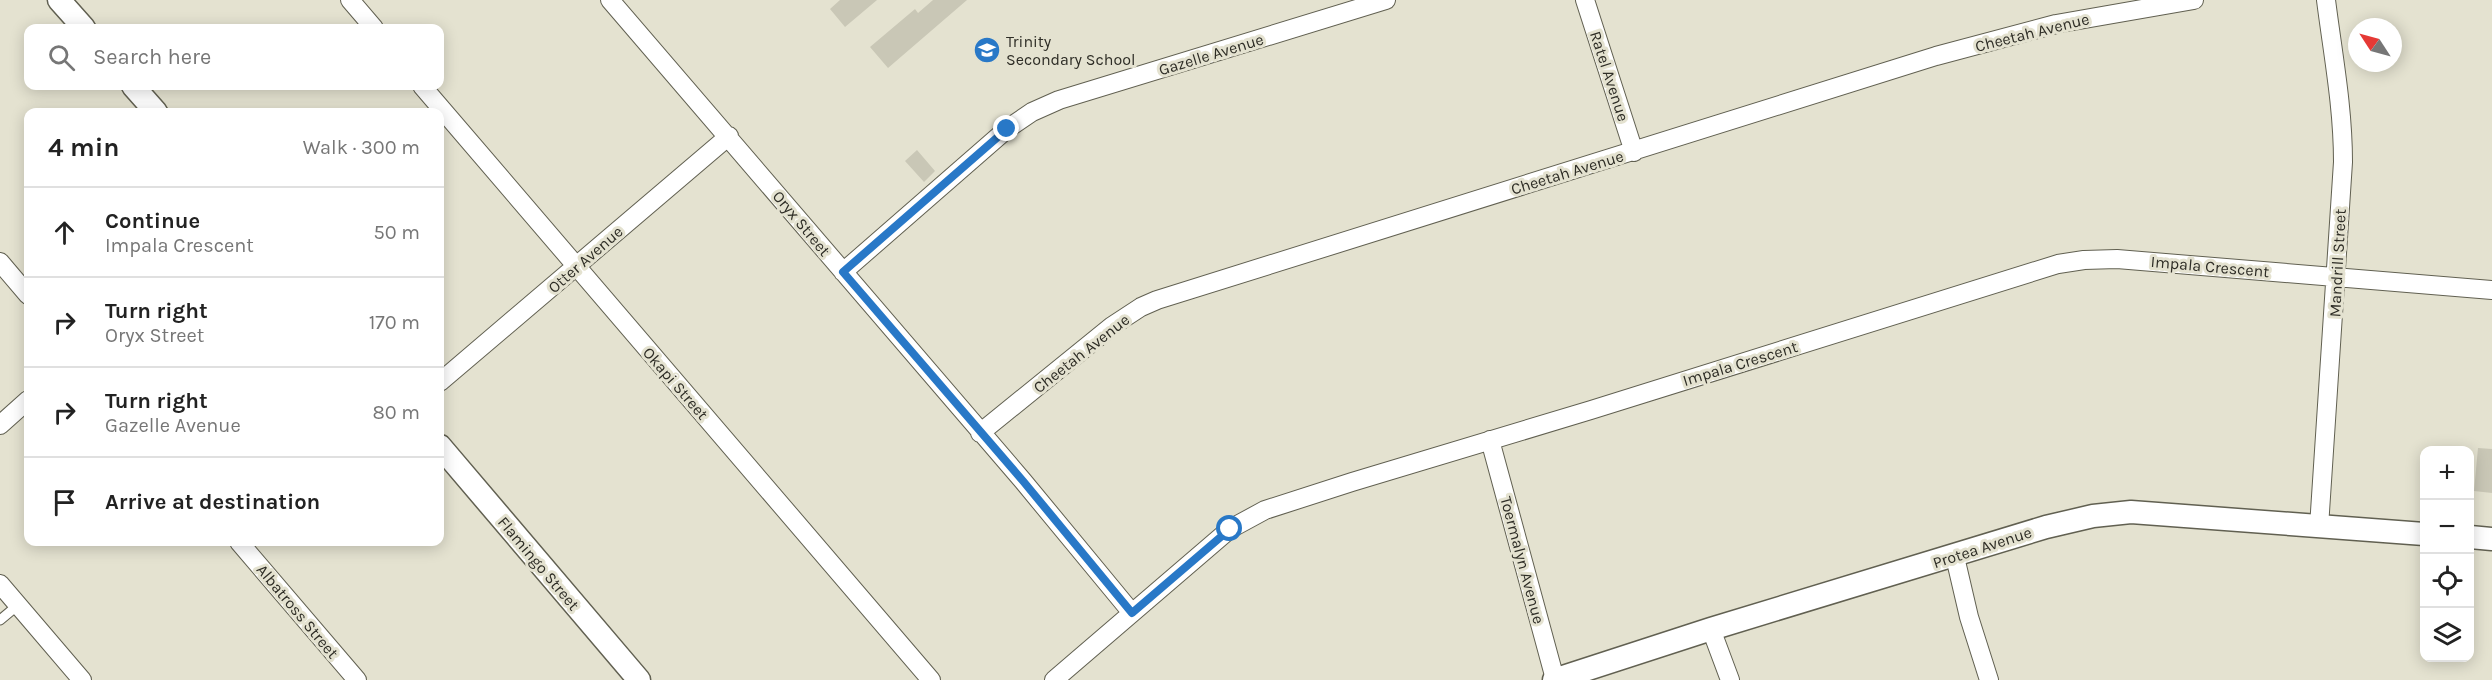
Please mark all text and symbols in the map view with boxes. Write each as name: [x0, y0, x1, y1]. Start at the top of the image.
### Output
street label: Cheetah Avenue: [1973, 9, 2091, 56]
north arrow: [2348, 18, 2402, 72]
search box: [24, 24, 444, 90]
street label: Ratel Avenue: [1586, 29, 1633, 124]
street label: Gazelle Avenue: [1156, 30, 1266, 79]
place label: Trinity Secondary School: [1006, 32, 1135, 69]
school or university icon: Trinity Secondary School: [972, 35, 1002, 65]
icon: search: [45, 41, 78, 74]
text: Search here: [93, 44, 211, 70]
route end: [993, 115, 1019, 141]
text: 4 min: [48, 132, 119, 163]
text: Walk · 300 m: [303, 136, 420, 159]
street label: Cheetah Avenue: [1508, 146, 1626, 199]
street label: Oryx Street: [769, 187, 834, 260]
text: Continue: [105, 208, 200, 234]
street label: Mandrill Street: [2325, 208, 2350, 318]
icon: ahead: [48, 216, 81, 249]
text: 50 m: [373, 221, 420, 244]
street label: Otter Avenue: [544, 222, 627, 297]
text: Impala Crescent: [105, 234, 254, 257]
street label: Impala Crescent: [2150, 252, 2270, 281]
text: Turn right: [105, 298, 208, 324]
icon: right: [48, 306, 81, 339]
street label: Cheetah Avenue: [1029, 310, 1133, 397]
text: 170 m: [369, 311, 420, 334]
text: Oryx Street: [105, 324, 204, 347]
street label: Impala Crescent: [1680, 337, 1800, 390]
street label: Okapi Street: [639, 343, 712, 424]
text: Turn right: [105, 388, 208, 414]
icon: right: [48, 396, 81, 429]
text: 80 m: [372, 401, 420, 424]
text: Gazelle Avenue: [105, 414, 241, 437]
map controls: [2420, 446, 2474, 662]
button: +: [2420, 446, 2474, 500]
icon: arrive: [48, 486, 81, 519]
text: Arrive at destination: [105, 489, 320, 515]
street label: Toermalyn Avenue: [1496, 494, 1549, 626]
button: −: [2420, 500, 2474, 554]
street label: Flamingo Street: [494, 513, 583, 614]
route start: [1216, 515, 1242, 541]
street label: Protea Avenue: [1930, 523, 2034, 572]
button: locate: [2420, 554, 2474, 608]
street label: Albatross Street: [253, 560, 343, 662]
button: layers: [2420, 608, 2474, 662]

